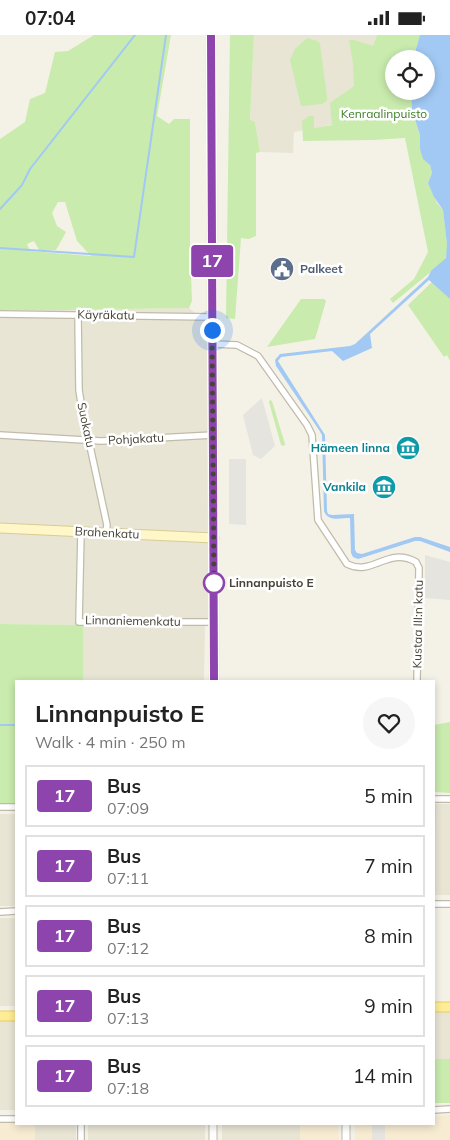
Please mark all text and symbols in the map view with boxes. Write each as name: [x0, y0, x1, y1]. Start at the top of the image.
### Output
text: 07:04: [25, 6, 75, 30]
map controls: [385, 50, 435, 100]
button: locate: [385, 50, 435, 100]
park label: Kenraalinpuisto: [341, 106, 427, 121]
line badge: 17: [190, 245, 234, 277]
text: 17: [201, 249, 223, 272]
public building icon: Palkeet: [269, 256, 295, 282]
place label: Palkeet: [300, 261, 343, 276]
street label: Käyräkatu: [77, 307, 135, 322]
your location: [200, 318, 225, 343]
street label: Suokatu: [74, 401, 99, 449]
street label: Pohjakatu: [108, 430, 164, 447]
museum icon: Hämeen linna: [395, 435, 421, 461]
place label: Hämeen linna: [311, 440, 390, 455]
museum icon: Vankila: [371, 474, 397, 500]
place label: Vankila: [322, 479, 366, 494]
street label: Brahenkatu: [74, 523, 140, 542]
marker: Linnanpuisto E: [203, 572, 225, 594]
place label: Linnanpuisto E: [229, 575, 314, 590]
street label: Kustaa III:n katu: [409, 580, 426, 668]
street label: Linnaniemenkatu: [85, 612, 181, 629]
button: heart: [363, 697, 415, 749]
text: Linnanpuisto E: [35, 698, 204, 728]
text: Walk · 4 min · 250 m: [35, 732, 186, 752]
text: Bus: [107, 774, 141, 798]
text: 17: [54, 784, 75, 807]
text: 5 min: [364, 784, 413, 808]
text: 07:09: [107, 798, 149, 818]
text: Bus: [107, 844, 141, 868]
text: 17: [54, 854, 75, 877]
text: 7 min: [364, 854, 413, 878]
text: 07:11: [107, 868, 149, 888]
text: Bus: [107, 914, 141, 938]
text: 17: [54, 924, 75, 947]
text: 8 min: [364, 924, 413, 948]
text: 07:12: [107, 938, 149, 958]
text: Bus: [107, 984, 141, 1008]
text: 17: [54, 994, 75, 1017]
text: 9 min: [364, 994, 413, 1018]
text: 07:13: [107, 1008, 149, 1028]
text: Bus: [107, 1054, 141, 1078]
text: 17: [54, 1064, 75, 1087]
text: 14 min: [353, 1064, 413, 1088]
text: 07:18: [107, 1078, 149, 1098]

